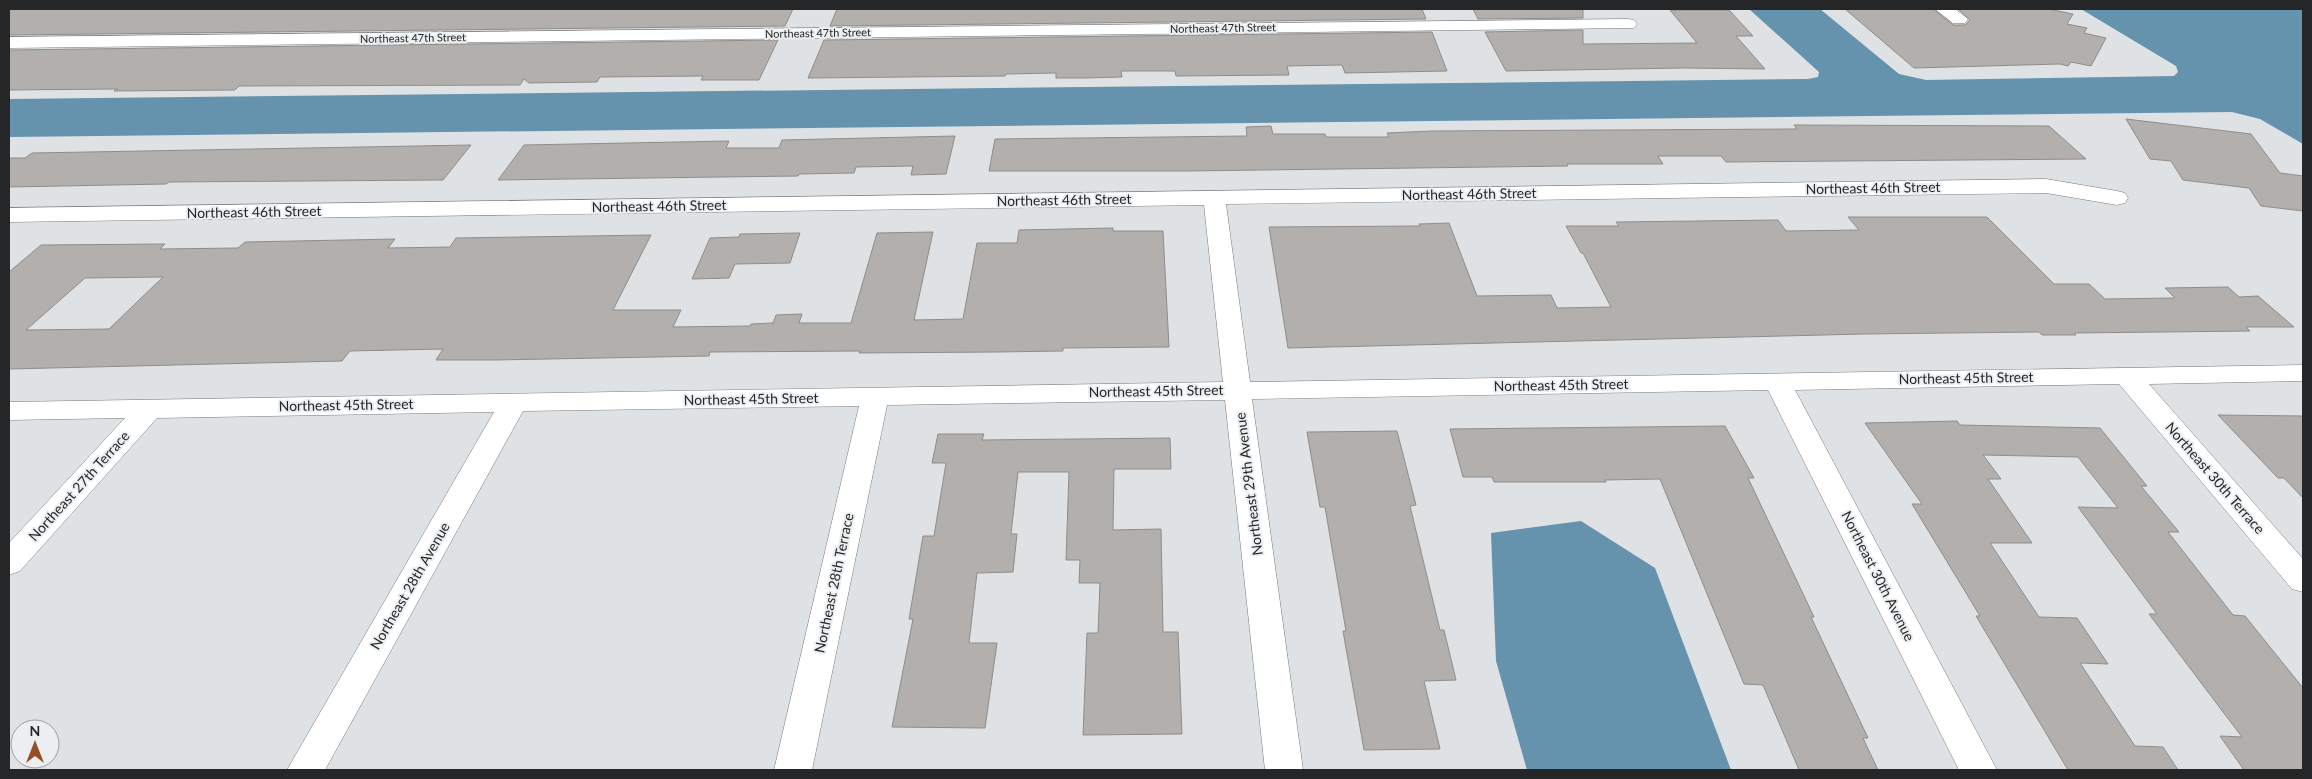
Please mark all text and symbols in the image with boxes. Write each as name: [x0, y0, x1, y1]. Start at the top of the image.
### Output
street label: Northeast 47th Street: [1170, 20, 1276, 35]
street label: Northeast 47th Street: [765, 25, 871, 40]
street label: Northeast 47th Street: [360, 30, 466, 45]
street label: Northeast 46th Street: [1805, 178, 1941, 197]
street label: Northeast 46th Street: [1401, 184, 1537, 203]
street label: Northeast 46th Street: [996, 190, 1132, 209]
street label: Northeast 46th Street: [591, 196, 727, 215]
street label: Northeast 46th Street: [186, 202, 322, 221]
street label: Northeast 45th Street: [1898, 368, 2034, 387]
street label: Northeast 45th Street: [1493, 375, 1629, 394]
street label: Northeast 45th Street: [1088, 381, 1224, 400]
street label: Northeast 45th Street: [683, 389, 819, 408]
street label: Northeast 45th Street: [278, 395, 414, 414]
street label: Northeast 29th Avenue: [1231, 412, 1266, 557]
street label: Northeast 30th Terrace: [2162, 418, 2269, 537]
street label: Northeast 27th Terrace: [25, 427, 133, 544]
street label: Northeast 30th Avenue: [1838, 508, 1919, 644]
street label: Northeast 28th Terrace: [810, 511, 857, 654]
street label: Northeast 28th Avenue: [366, 519, 453, 652]
north arrow: [10, 719, 60, 769]
text: N: [30, 722, 40, 739]

